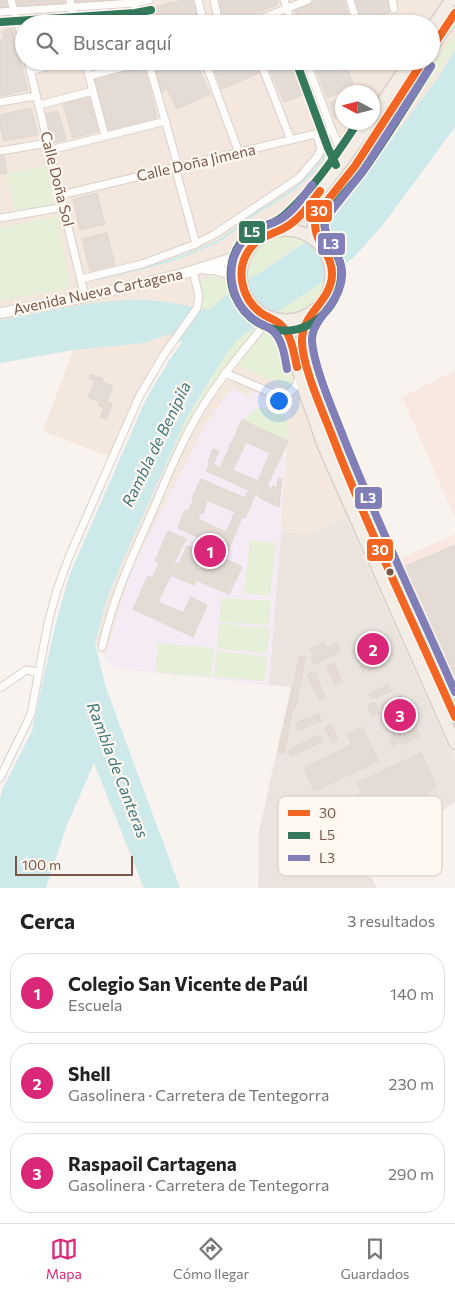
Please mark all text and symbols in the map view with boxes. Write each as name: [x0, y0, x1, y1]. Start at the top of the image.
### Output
search box: [15, 15, 440, 70]
icon: search: [33, 29, 61, 57]
text: Buscar aquí: [73, 31, 172, 54]
north arrow: [335, 85, 380, 130]
street label: Calle Doña Sol: [37, 129, 78, 228]
street label: Calle Doña Jimena: [135, 140, 257, 184]
line badge: 30: [305, 199, 333, 223]
text: 30: [310, 202, 328, 219]
line badge: L5: [238, 220, 266, 244]
text: L5: [244, 223, 260, 240]
line badge: L3: [317, 232, 346, 256]
text: L3: [323, 235, 339, 252]
street label: Avenida Nueva Cartagena: [11, 264, 184, 318]
water label: Rambla de Benipila: [117, 378, 194, 509]
your location: [266, 388, 292, 414]
line badge: L3: [354, 486, 383, 510]
text: L3: [360, 489, 376, 506]
pin: 1: [194, 532, 226, 570]
line badge: 30: [366, 538, 394, 562]
text: 30: [371, 541, 389, 558]
unlabelled marker: [385, 567, 395, 577]
pin: 2: [357, 630, 389, 668]
pin: 3: [384, 696, 416, 734]
water label: Rambla de Canteras: [84, 699, 153, 840]
legend: [278, 796, 442, 876]
text: 30: [319, 804, 336, 821]
text: L5: [319, 826, 335, 843]
text: L3: [319, 849, 335, 866]
scale bar: [15, 853, 132, 876]
text: 100 m: [22, 856, 61, 873]
text: Cerca: [20, 908, 75, 933]
text: 3 resultados: [347, 911, 435, 930]
text: Colegio San Vicente de Paúl: [68, 972, 308, 995]
text: 1: [33, 984, 41, 1003]
text: 140 m: [390, 984, 434, 1003]
text: Escuela: [68, 995, 122, 1014]
text: Shell: [68, 1062, 111, 1085]
text: 2: [32, 1074, 42, 1093]
text: 230 m: [389, 1074, 434, 1093]
text: Gasolinera · Carretera de Tentegorra: [68, 1085, 329, 1104]
text: Raspaoil Cartagena: [68, 1152, 237, 1175]
text: 3: [32, 1164, 42, 1183]
text: 290 m: [388, 1164, 434, 1183]
text: Gasolinera · Carretera de Tentegorra: [68, 1175, 329, 1194]
tab: Mapa: [46, 1235, 82, 1282]
tab: Cómo llegar: [173, 1235, 249, 1282]
tab: Guardados: [340, 1235, 409, 1282]

